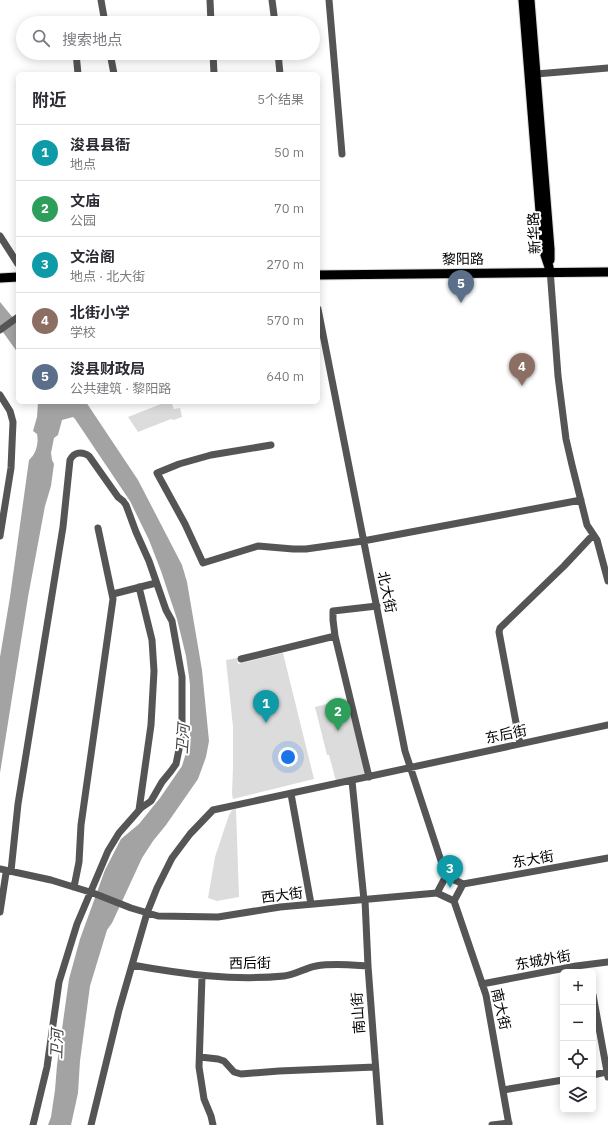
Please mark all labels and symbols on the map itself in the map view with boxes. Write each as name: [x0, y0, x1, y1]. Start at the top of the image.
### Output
street label: 新华路: [524, 212, 544, 254]
street label: 黎阳路: [442, 250, 484, 268]
pin: 5: [448, 270, 474, 303]
pin: 4: [509, 353, 535, 386]
street label: 北大街: [374, 570, 400, 614]
pin: 1: [253, 690, 279, 723]
pin: 2: [325, 698, 351, 731]
water label: 卫河: [172, 720, 193, 755]
street label: 东后街: [484, 721, 528, 747]
your location: [278, 747, 298, 767]
street label: 东大街: [511, 846, 555, 872]
pin: 3: [437, 855, 463, 888]
street label: 西大街: [260, 884, 304, 906]
street label: 东城外街: [514, 946, 572, 974]
street label: 西后街: [229, 954, 271, 972]
street label: 南大街: [488, 987, 514, 1031]
street label: 南山街: [348, 991, 368, 1035]
water label: 卫河: [46, 1026, 67, 1059]

